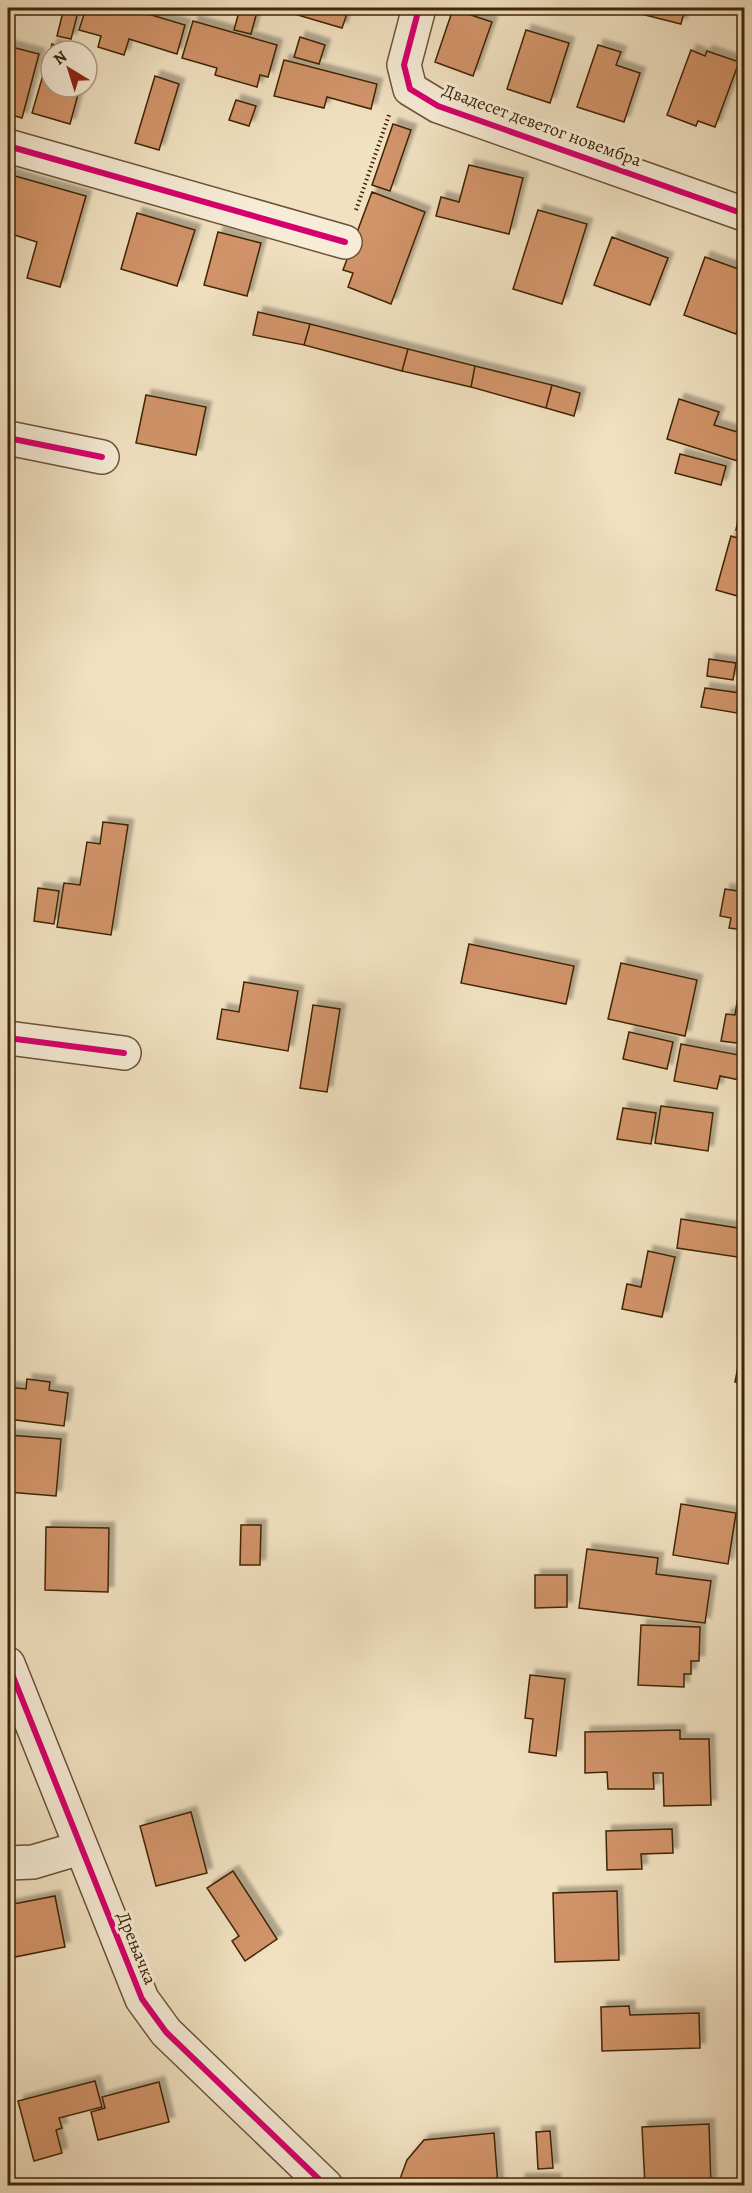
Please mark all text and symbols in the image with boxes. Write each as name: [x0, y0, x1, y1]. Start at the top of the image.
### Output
north arrow: [39, 39, 99, 99]
text: N: [49, 45, 72, 70]
street label: Двадесет деветог новембра: [439, 78, 646, 172]
street label: Дрењачка: [112, 1908, 163, 1989]

